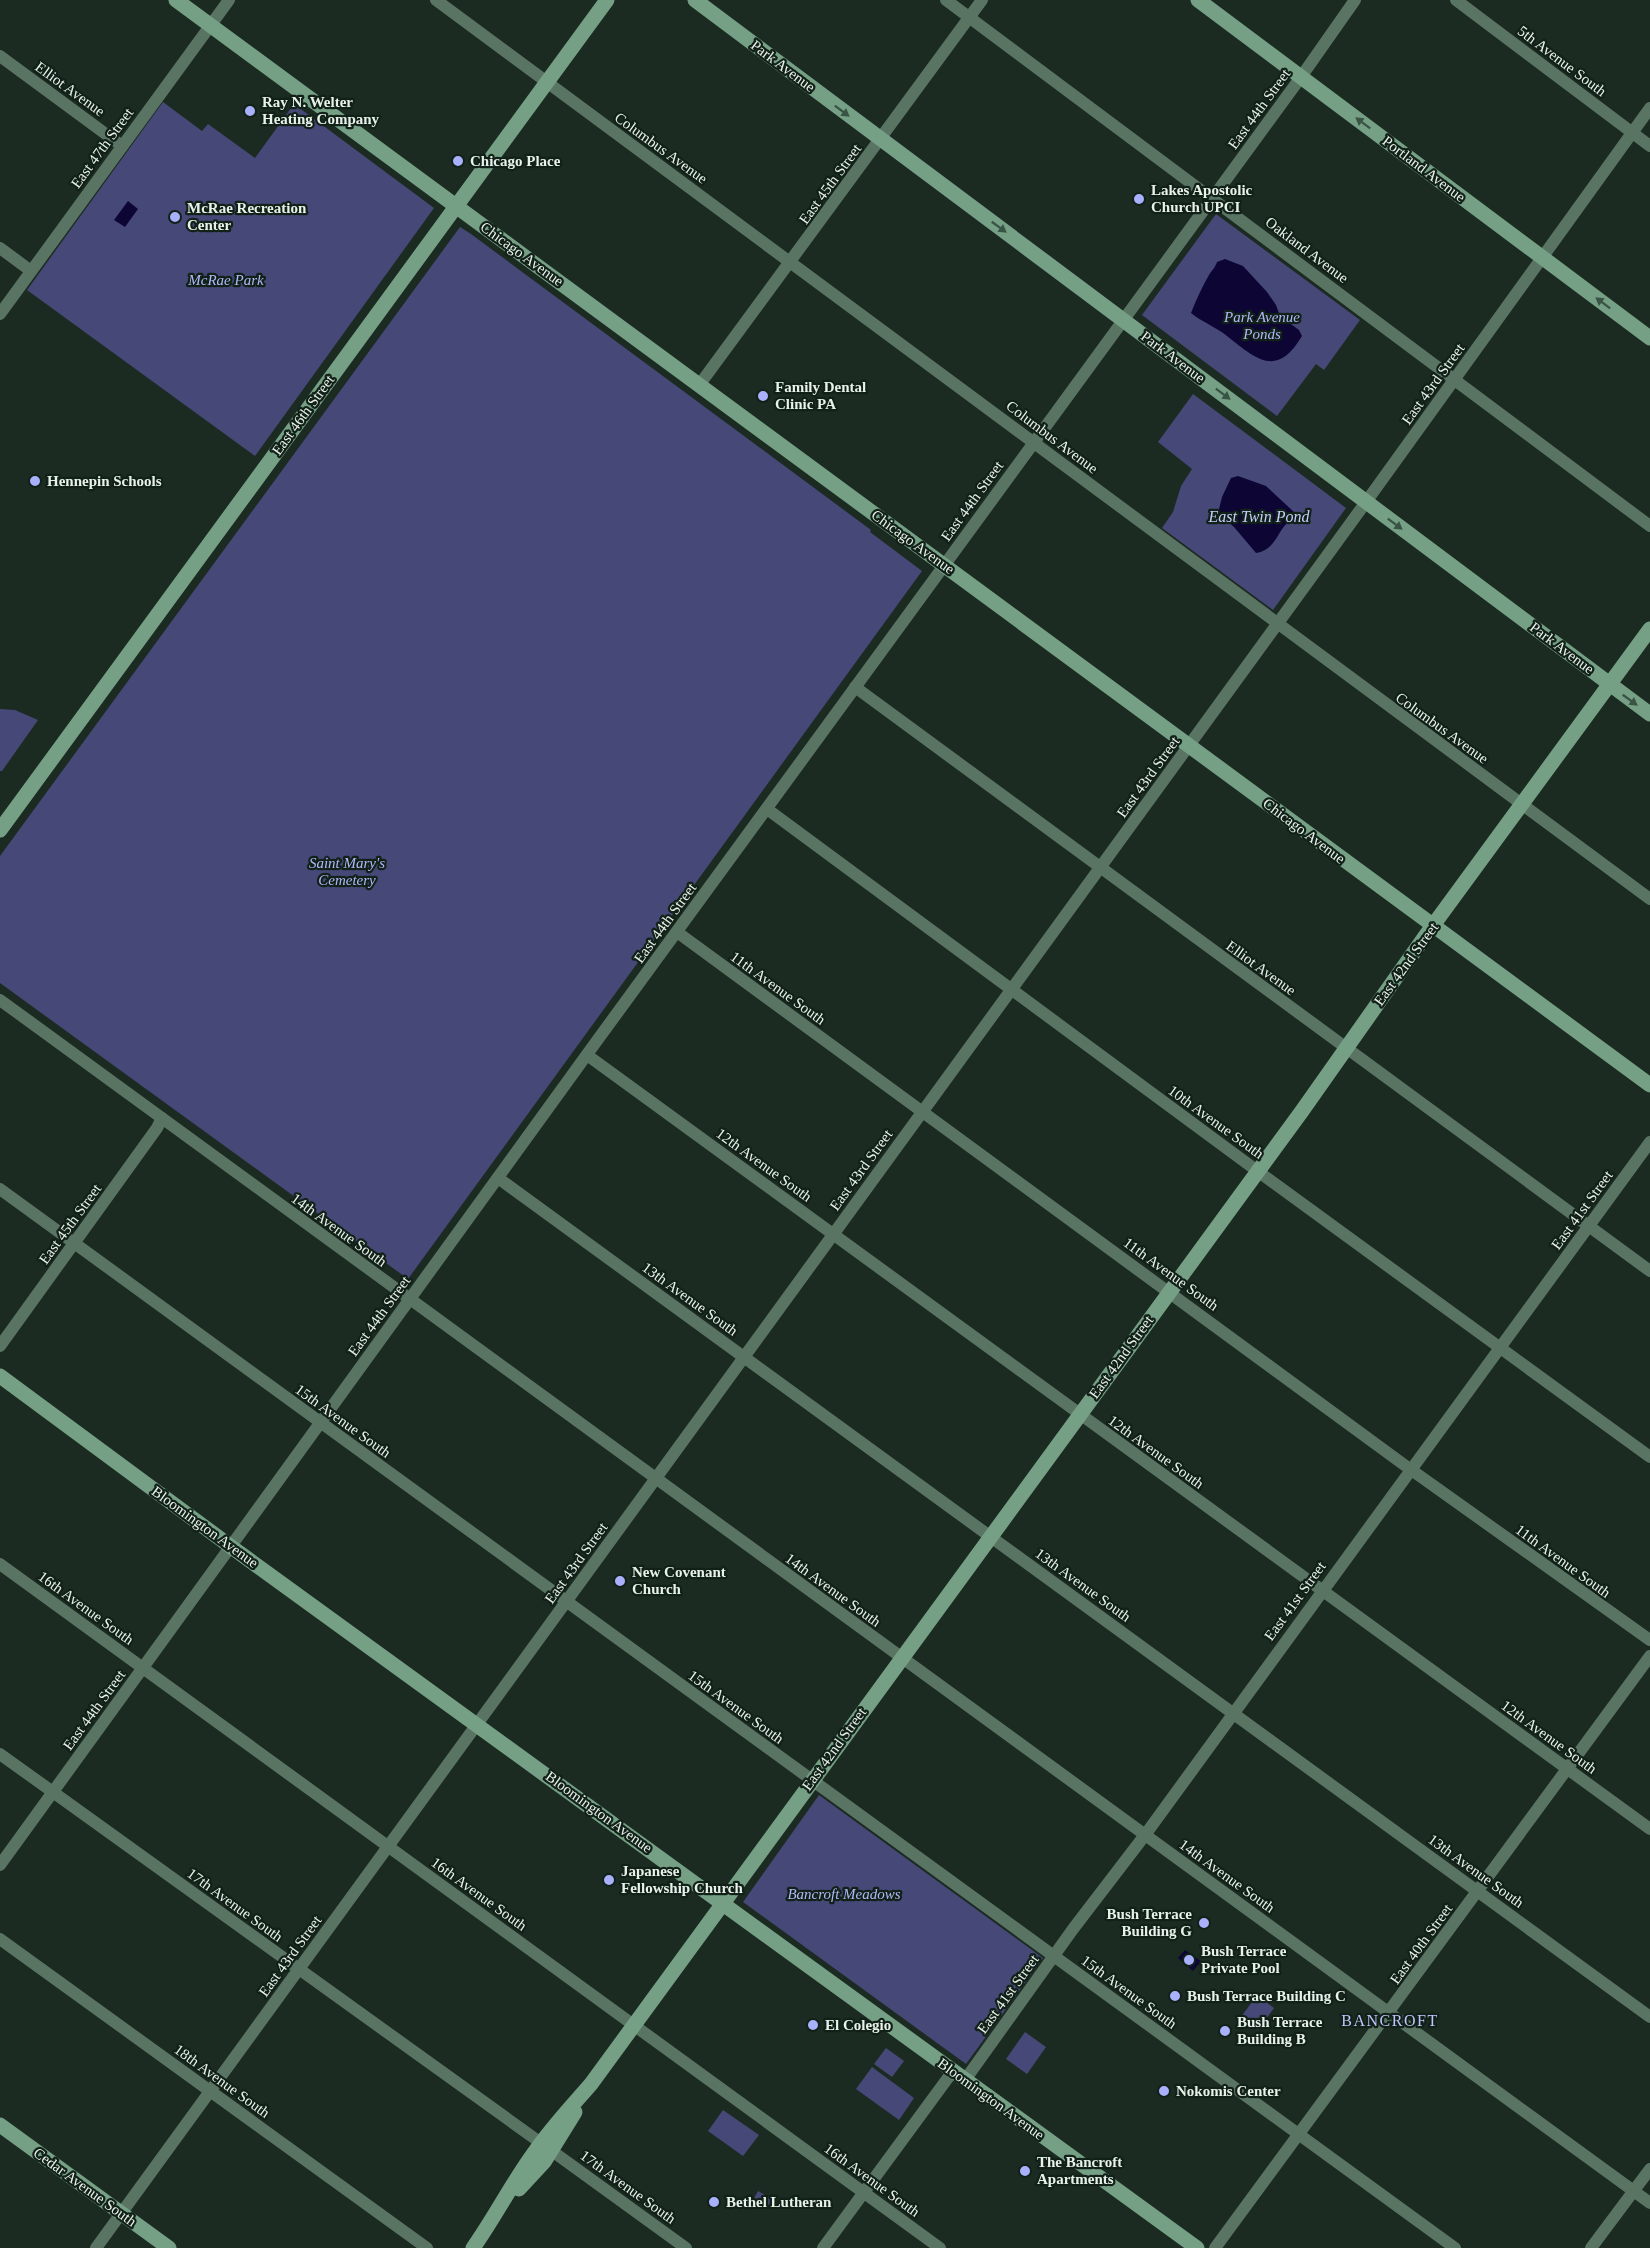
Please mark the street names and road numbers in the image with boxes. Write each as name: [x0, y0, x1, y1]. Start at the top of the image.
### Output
street label: 5th Avenue South: [1515, 23, 1610, 100]
street label: Park Avenue: [748, 37, 818, 95]
street label: Elliot Avenue: [32, 58, 108, 120]
street label: East 44th Street: [1225, 65, 1294, 152]
street label: East 47th Street: [68, 104, 137, 191]
street label: Columbus Avenue: [612, 109, 711, 187]
street label: Portland Avenue: [1380, 133, 1469, 205]
street label: East 45th Street: [796, 140, 865, 227]
street label: Oakland Avenue: [1263, 214, 1352, 286]
street label: Chicago Avenue: [477, 219, 567, 290]
street label: Park Avenue: [1138, 328, 1208, 386]
street label: East 43rd Street: [1398, 340, 1468, 427]
street label: East 46th Street: [269, 371, 338, 458]
street label: Columbus Avenue: [1003, 397, 1101, 477]
street label: East 44th Street: [938, 457, 1007, 544]
street label: Chicago Avenue: [868, 507, 958, 578]
street label: Park Avenue: [1527, 619, 1597, 677]
street label: Columbus Avenue: [1393, 689, 1492, 767]
street label: East 43rd Street: [1113, 733, 1183, 820]
street label: Chicago Avenue: [1260, 795, 1348, 867]
street label: East 44th Street: [631, 879, 700, 966]
street label: East 42nd Street: [1371, 919, 1442, 1008]
street label: Elliot Avenue: [1223, 937, 1299, 999]
street label: 11th Avenue South: [727, 948, 829, 1028]
street label: 10th Avenue South: [1165, 1082, 1267, 1162]
street label: 12th Avenue South: [713, 1125, 815, 1205]
street label: East 43rd Street: [826, 1126, 896, 1213]
street label: East 41st Street: [1548, 1167, 1616, 1252]
street label: East 45th Street: [36, 1180, 105, 1267]
street label: 14th Avenue South: [288, 1190, 390, 1270]
street label: 11th Avenue South: [1120, 1234, 1222, 1314]
street label: 13th Avenue South: [639, 1259, 741, 1339]
street label: East 44th Street: [345, 1272, 414, 1359]
street label: East 42nd Street: [1086, 1312, 1157, 1401]
street label: 15th Avenue South: [292, 1381, 394, 1461]
street label: 12th Avenue South: [1105, 1412, 1207, 1492]
street label: Bloomington Avenue: [149, 1483, 262, 1571]
street label: East 43rd Street: [541, 1519, 611, 1606]
street label: 11th Avenue South: [1512, 1521, 1614, 1601]
street label: 13th Avenue South: [1032, 1545, 1134, 1625]
street label: 14th Avenue South: [782, 1550, 884, 1630]
street label: East 41st Street: [1261, 1558, 1329, 1643]
street label: 16th Avenue South: [35, 1568, 137, 1648]
street label: East 44th Street: [60, 1666, 129, 1753]
street label: 15th Avenue South: [685, 1667, 787, 1747]
street label: 12th Avenue South: [1498, 1697, 1600, 1777]
street label: East 42nd Street: [799, 1704, 870, 1793]
street label: Bloomington Avenue: [543, 1768, 656, 1856]
street label: 13th Avenue South: [1425, 1831, 1527, 1911]
street label: 14th Avenue South: [1176, 1836, 1278, 1916]
street label: 16th Avenue South: [428, 1854, 530, 1934]
street label: 17th Avenue South: [184, 1865, 286, 1945]
street label: East 40th Street: [1387, 1900, 1456, 1987]
street label: East 43rd Street: [255, 1912, 325, 1999]
street label: East 41st Street: [974, 1951, 1042, 2036]
street label: 15th Avenue South: [1078, 1952, 1180, 2032]
street label: 18th Avenue South: [171, 2041, 273, 2121]
street label: Bloomington Avenue: [935, 2055, 1048, 2143]
street label: 16th Avenue South: [821, 2140, 923, 2220]
street label: Cedar Avenue South: [31, 2144, 140, 2230]
street label: 17th Avenue South: [577, 2147, 679, 2227]

